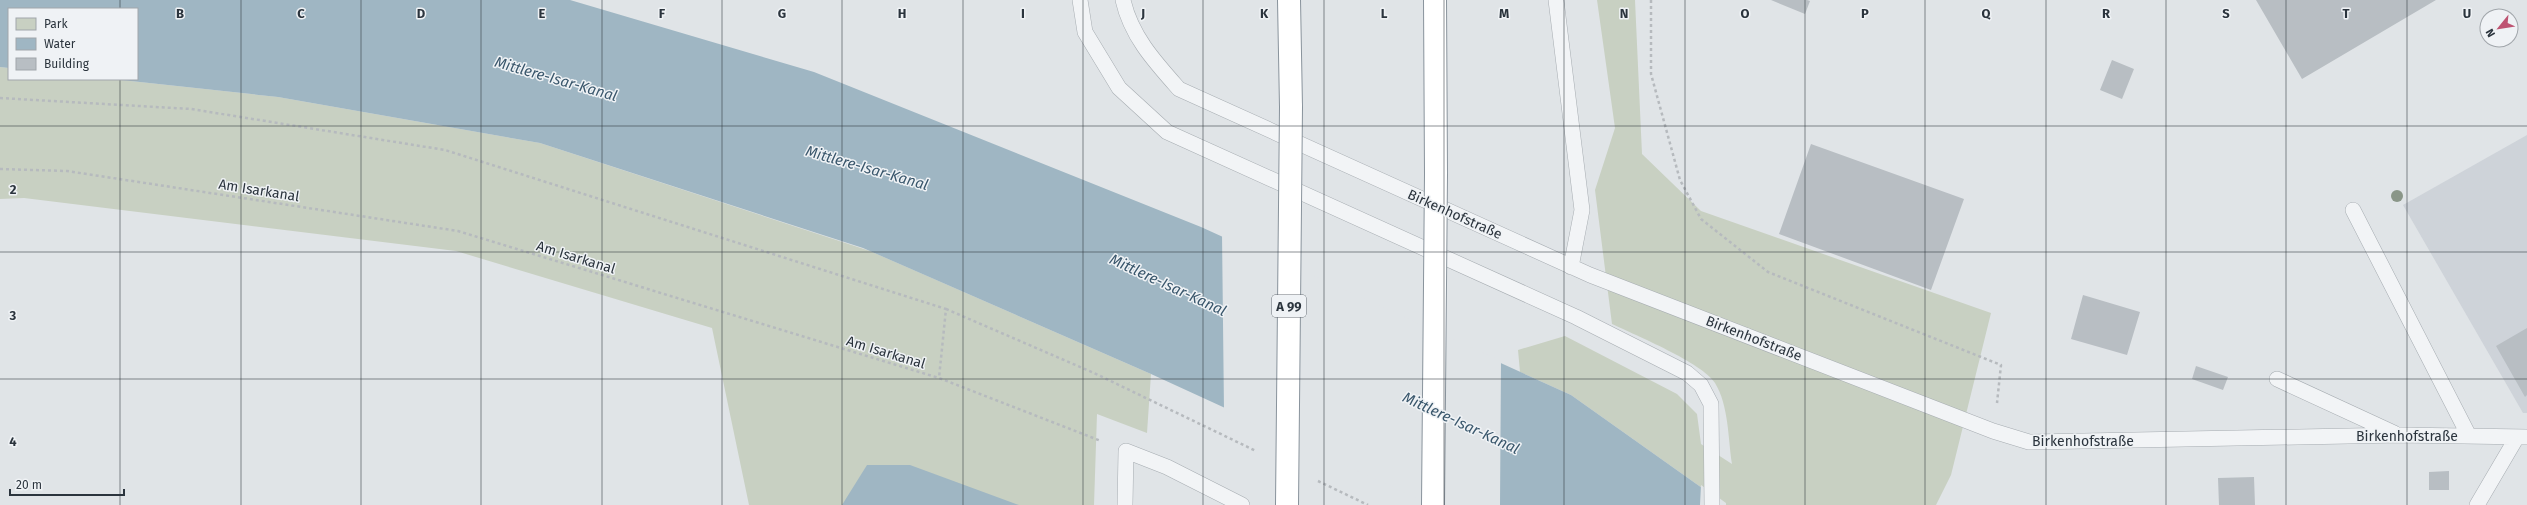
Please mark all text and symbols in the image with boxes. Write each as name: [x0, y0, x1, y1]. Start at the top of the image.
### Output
text: B: [176, 6, 184, 21]
text: C: [297, 6, 305, 21]
text: D: [417, 6, 426, 21]
text: E: [539, 6, 546, 21]
text: F: [659, 6, 666, 21]
text: G: [778, 6, 786, 21]
text: H: [898, 6, 906, 21]
text: I: [1021, 6, 1025, 21]
text: J: [1140, 6, 1145, 21]
text: K: [1260, 6, 1269, 21]
text: L: [1381, 6, 1388, 21]
text: M: [1499, 6, 1509, 21]
text: N: [1620, 6, 1628, 21]
text: O: [1741, 6, 1750, 21]
text: P: [1861, 6, 1869, 21]
text: Q: [1982, 6, 1992, 21]
text: R: [2102, 6, 2111, 21]
text: S: [2222, 6, 2230, 21]
text: T: [2342, 6, 2350, 21]
text: U: [2463, 6, 2471, 21]
legend: [8, 8, 138, 80]
north arrow: [2479, 8, 2519, 48]
text: Park: [44, 17, 68, 31]
text: N: [2483, 26, 2498, 39]
text: Water: [44, 37, 76, 51]
water label: Mittlere-Isar-Kanal: [493, 53, 619, 105]
text: Building: [44, 57, 90, 71]
water label: Mittlere-Isar-Kanal: [804, 142, 930, 194]
street label: Am Isarkanal: [217, 176, 301, 205]
text: 2: [10, 182, 17, 197]
street label: Birkenhofstraße: [1405, 186, 1505, 243]
street label: Am Isarkanal: [534, 237, 617, 278]
water label: Mittlere-Isar-Kanal: [1107, 250, 1229, 320]
road number: A 99: [1272, 295, 1306, 317]
text: 3: [9, 308, 17, 323]
street label: Birkenhofstraße: [1703, 312, 1804, 365]
street label: Am Isarkanal: [844, 332, 927, 373]
water label: Mittlere-Isar-Kanal: [1400, 388, 1522, 458]
street label: Birkenhofstraße: [2356, 428, 2458, 445]
street label: Birkenhofstraße: [2032, 433, 2134, 450]
text: 4: [9, 434, 17, 449]
scale bar: [10, 471, 124, 497]
text: 20 m: [16, 478, 42, 492]

